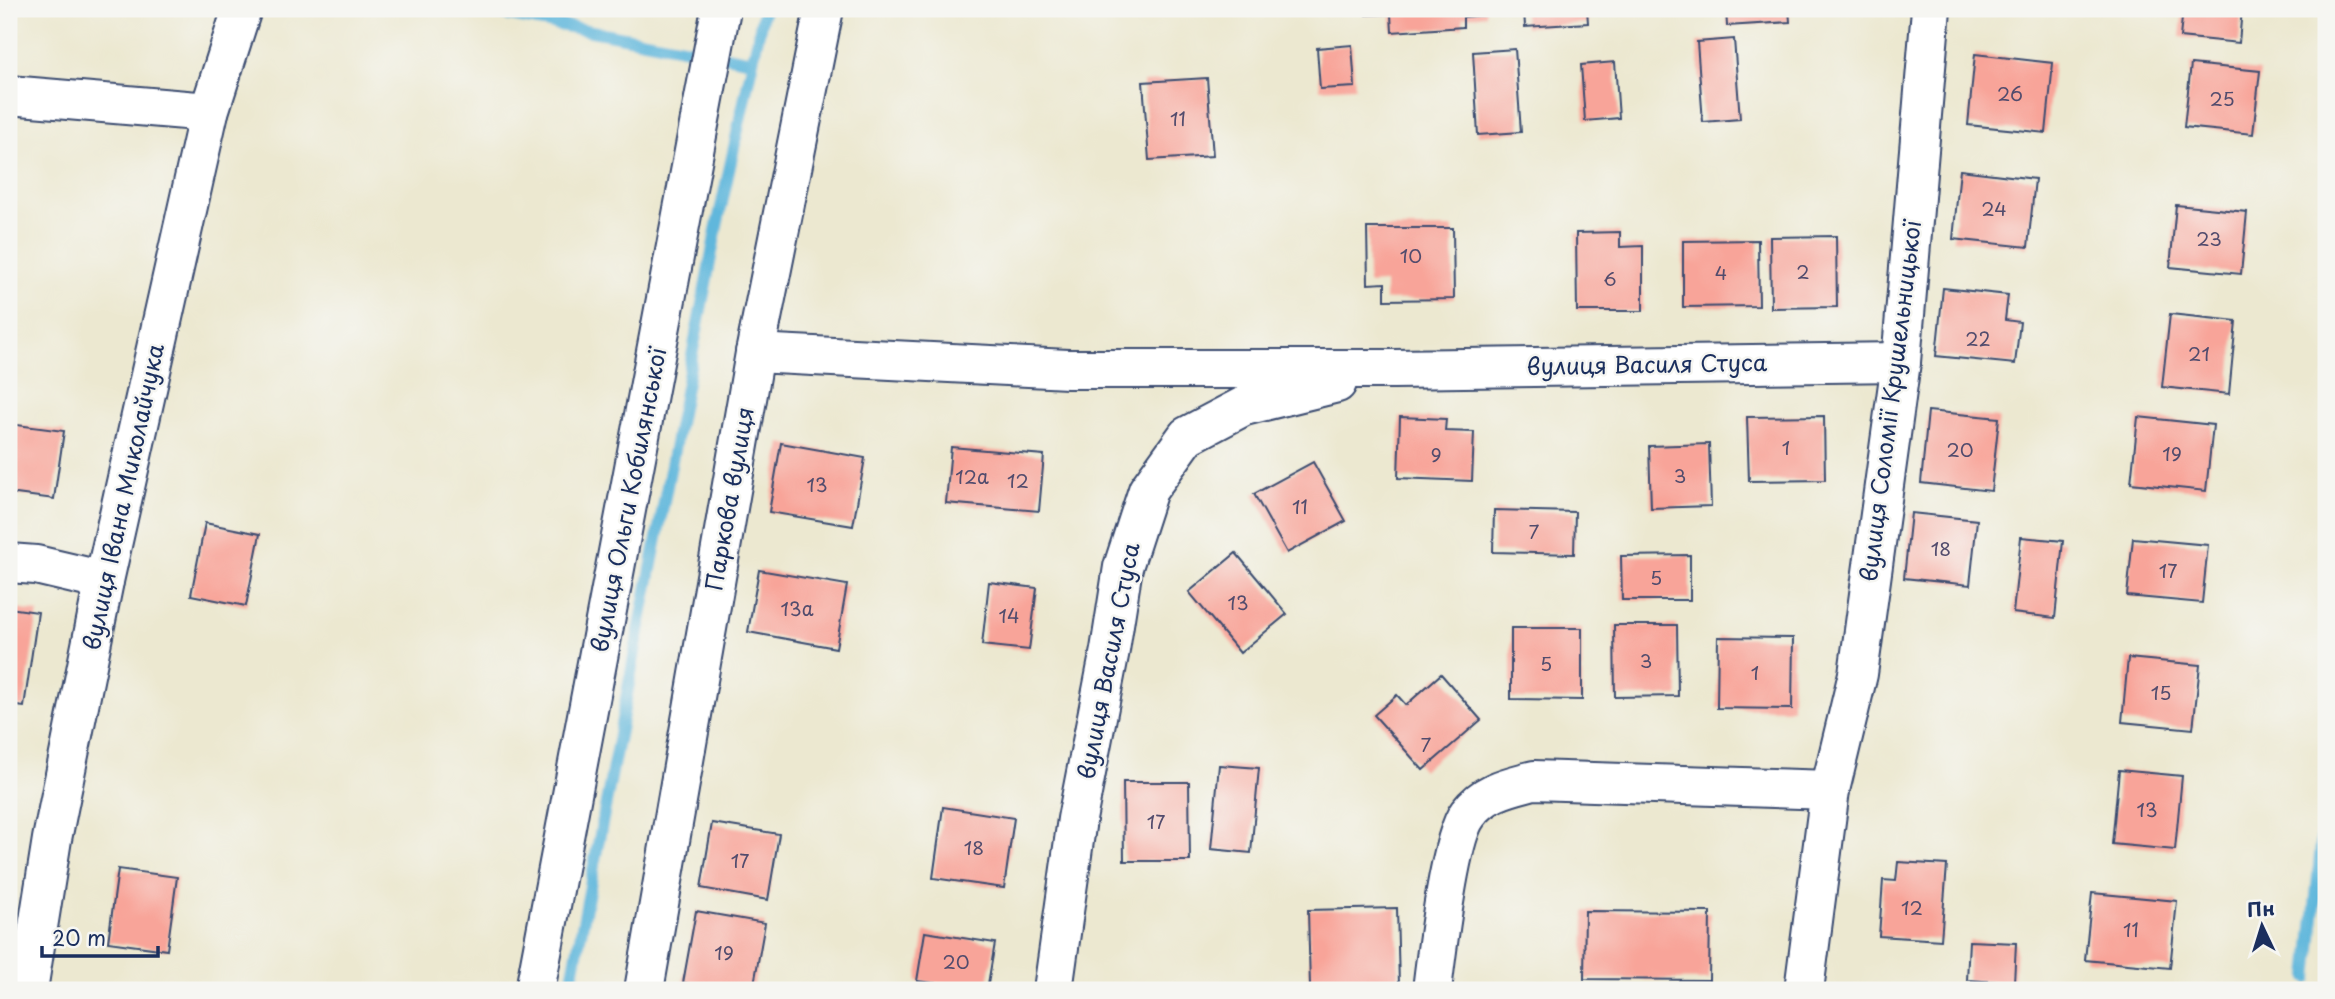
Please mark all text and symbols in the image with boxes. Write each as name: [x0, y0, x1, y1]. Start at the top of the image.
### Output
house number: 26: [1997, 79, 2023, 107]
house number: 25: [2209, 84, 2235, 112]
house number: 11: [1170, 104, 1186, 132]
house number: 24: [1981, 194, 2007, 222]
street label: вулиця Соломії Крушельницької: [1850, 217, 1929, 584]
house number: 23: [2196, 224, 2222, 252]
house number: 10: [1400, 241, 1422, 269]
house number: 2: [1796, 257, 1810, 285]
house number: 4: [1715, 258, 1727, 286]
house number: 6: [1603, 264, 1617, 292]
house number: 22: [1965, 324, 1991, 352]
street label: вулиця Івана Миколайчука: [73, 339, 172, 653]
house number: 21: [2188, 339, 2210, 367]
street label: вулиця Ольги Кобилянської: [581, 343, 675, 655]
street label: вулиця Василя Стуса: [1526, 344, 1768, 383]
street label: Паркова вулиця: [695, 404, 762, 593]
house number: 1: [1782, 433, 1790, 461]
house number: 20: [1946, 435, 1974, 463]
house number: 19: [2162, 439, 2182, 467]
house number: 9: [1430, 440, 1442, 468]
house number: 3: [1674, 461, 1686, 489]
house number: 12а: [955, 462, 989, 490]
house number: 12: [1007, 466, 1029, 494]
house number: 13: [806, 470, 828, 498]
house number: 11: [1292, 492, 1308, 520]
house number: 7: [1529, 517, 1540, 545]
house number: 18: [1931, 534, 1951, 562]
street label: вулиця Василя Стуса: [1067, 539, 1148, 782]
house number: 17: [2159, 556, 2177, 584]
house number: 5: [1650, 563, 1662, 591]
house number: 13: [1227, 588, 1249, 616]
house number: 13а: [781, 594, 814, 622]
house number: 14: [998, 601, 1020, 629]
house number: 3: [1640, 646, 1652, 674]
house number: 5: [1540, 649, 1552, 677]
house number: 1: [1751, 658, 1759, 686]
house number: 15: [2151, 678, 2171, 706]
house number: 7: [1421, 730, 1432, 758]
house number: 13: [2136, 795, 2158, 823]
house number: 17: [1147, 807, 1165, 835]
house number: 18: [964, 833, 984, 861]
house number: 17: [731, 846, 749, 874]
north arrow: [2226, 890, 2296, 960]
house number: 12: [1901, 893, 1923, 921]
text: Пн: [2246, 893, 2275, 923]
scale bar: [42, 915, 158, 959]
house number: 11: [2123, 915, 2139, 943]
text: 20 m: [52, 921, 106, 953]
house number: 19: [714, 938, 734, 966]
house number: 20: [942, 947, 970, 975]

